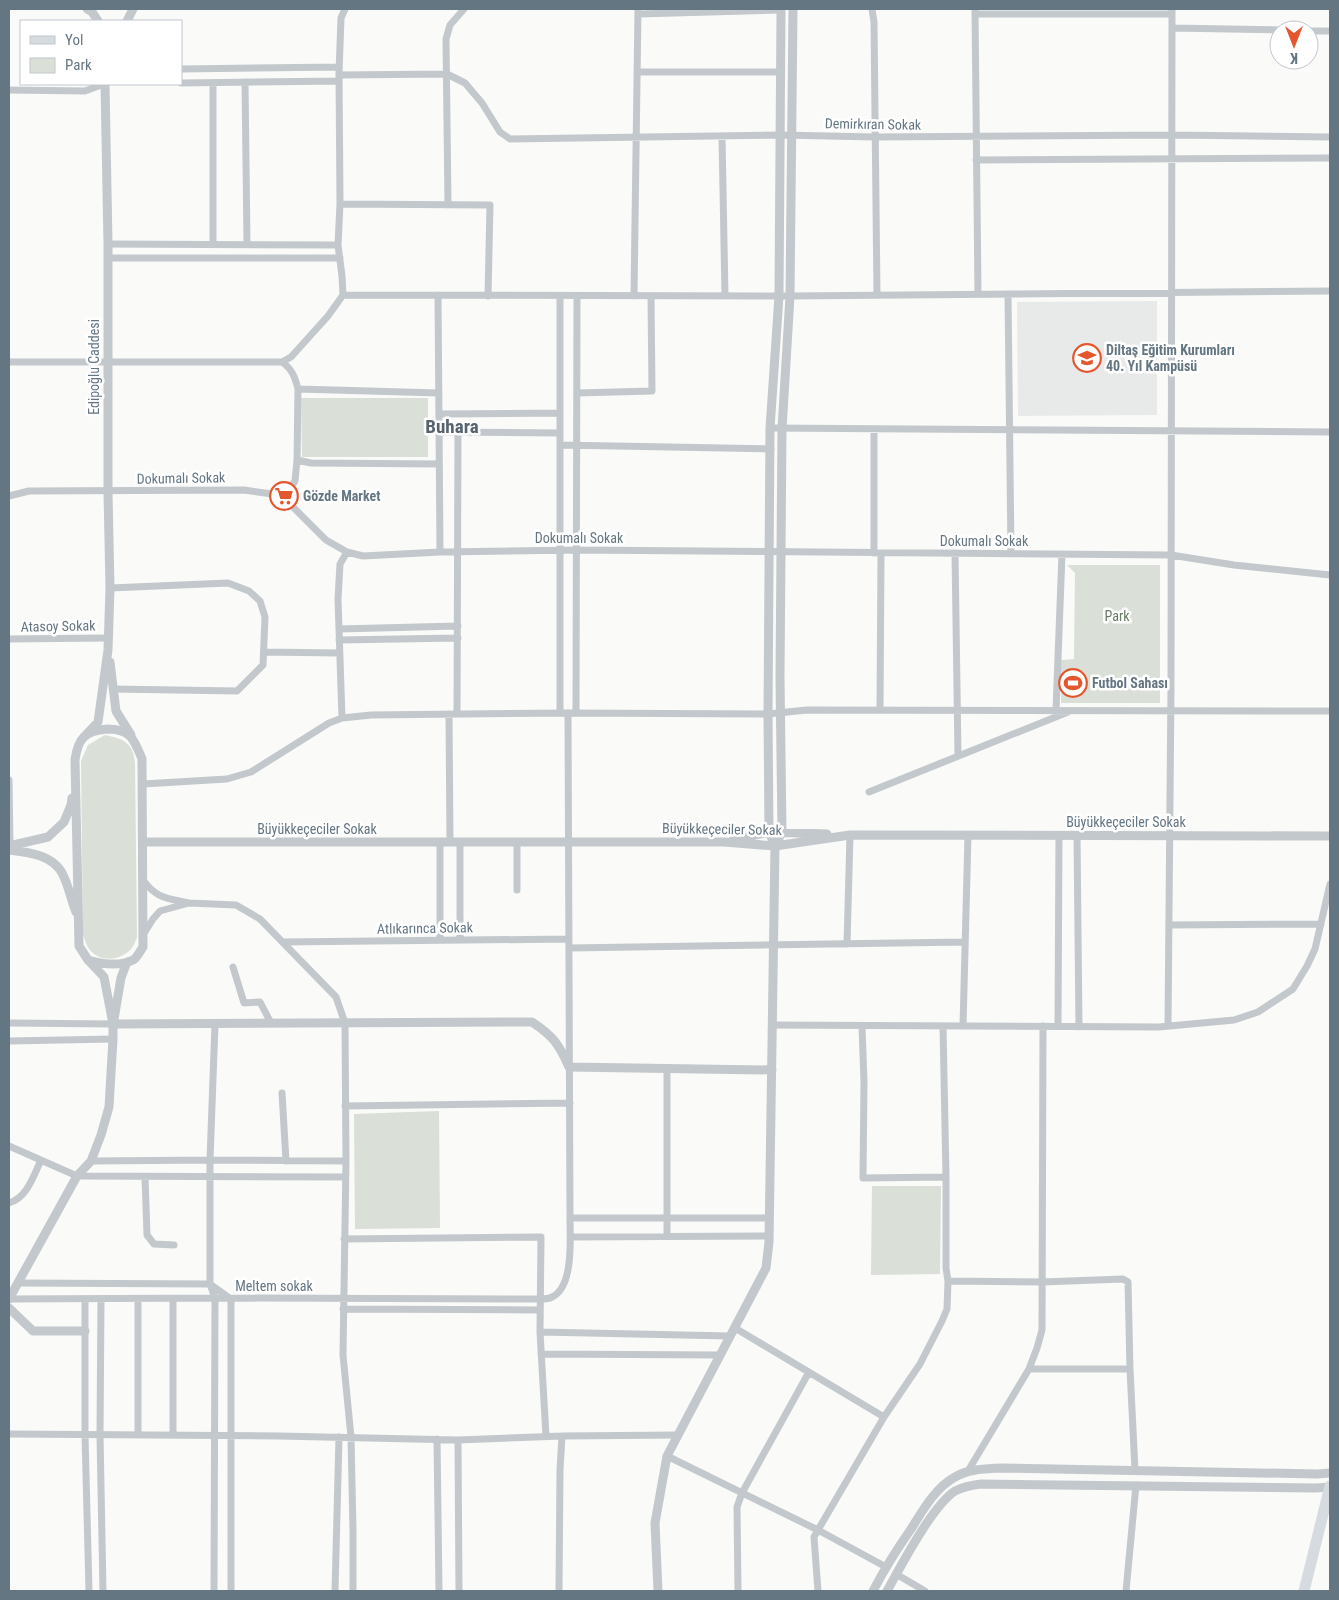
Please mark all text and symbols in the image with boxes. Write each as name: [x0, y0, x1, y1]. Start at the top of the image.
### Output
legend: [20, 20, 182, 85]
north arrow: [1269, 20, 1319, 70]
text: Yol: [65, 31, 83, 49]
text: K: [1290, 50, 1298, 66]
text: Park: [65, 56, 92, 74]
street label: Demirkıran Sokak: [825, 115, 922, 133]
street label: Edipoğlu Caddesi: [86, 319, 102, 415]
place label: Diltaş Eğitim Kurumları 40. Yıl Kampüsü: [1106, 342, 1235, 374]
school or university icon: Diltaş Eğitim Kurumları 40. Yıl Kampüsü: [1072, 343, 1102, 373]
district label: Buhara: [425, 415, 479, 438]
street label: Dokumalı Sokak: [137, 469, 226, 487]
supermarket icon: Gözde Market: [269, 481, 299, 511]
place label: Gözde Market: [303, 488, 381, 504]
street label: Dokumalı Sokak: [535, 530, 624, 546]
street label: Dokumalı Sokak: [940, 533, 1029, 549]
park label: Park: [1105, 608, 1130, 624]
street label: Atasoy Sokak: [20, 617, 96, 635]
sports icon: Futbol Sahası: [1058, 668, 1088, 698]
place label: Futbol Sahası: [1092, 675, 1168, 691]
street label: Büyükkeçeciler Sokak: [1066, 814, 1186, 830]
street label: Büyükkeçeciler Sokak: [662, 820, 783, 838]
street label: Büyükkeçeciler Sokak: [257, 821, 377, 837]
street label: Atlıkarınca Sokak: [377, 919, 474, 937]
street label: Meltem sokak: [235, 1278, 313, 1294]

